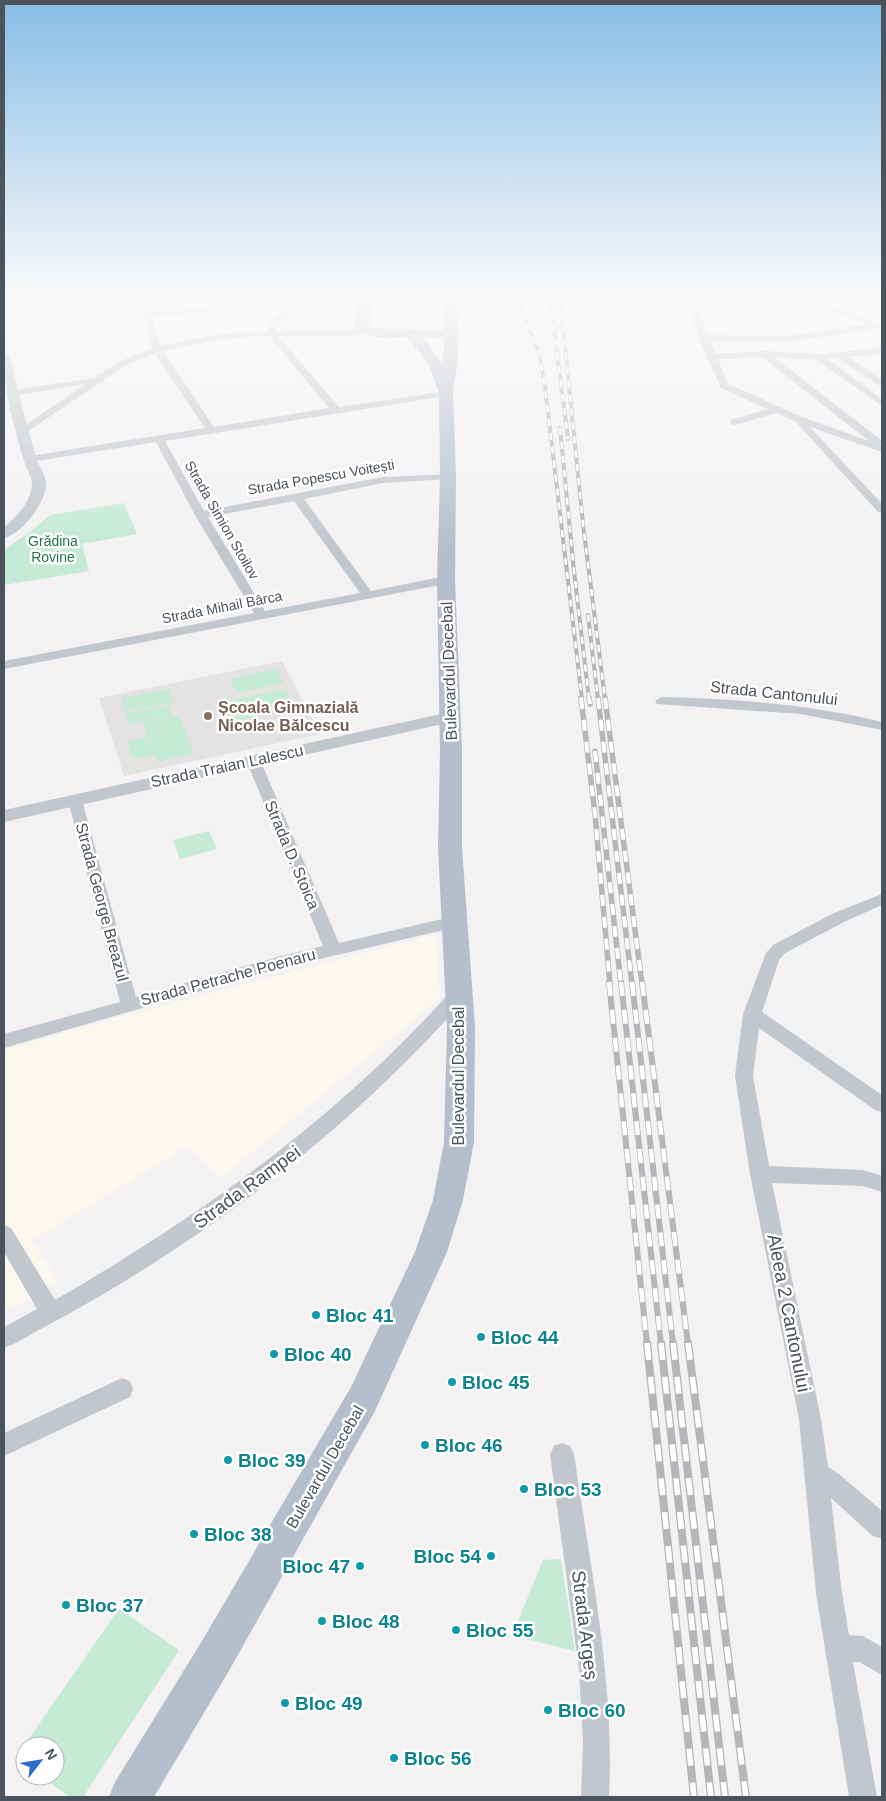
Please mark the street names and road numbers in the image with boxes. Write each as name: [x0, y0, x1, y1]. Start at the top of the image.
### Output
street label: Strada Popescu Voitești: [246, 456, 396, 498]
street label: Strada Simion Stoilov: [182, 458, 262, 582]
street label: Strada Mihail Bârca: [161, 587, 284, 627]
street label: Bulevardul Decebal: [438, 601, 460, 741]
street label: Strada Cantonului: [709, 678, 839, 708]
street label: Strada Traian Lalescu: [149, 742, 305, 790]
street label: Strada D. Stoica: [261, 798, 323, 912]
street label: Strada George Breazul: [73, 821, 131, 983]
street label: Strada Petrache Poenaru: [139, 945, 317, 1009]
street label: Bulevardul Decebal: [450, 1007, 467, 1145]
street label: Strada Rampei: [190, 1141, 304, 1233]
street label: Aleea 2 Cantonului: [763, 1232, 815, 1394]
street label: Bulevardul Decebal: [283, 1403, 367, 1531]
street label: Strada Argeș: [568, 1569, 602, 1681]

